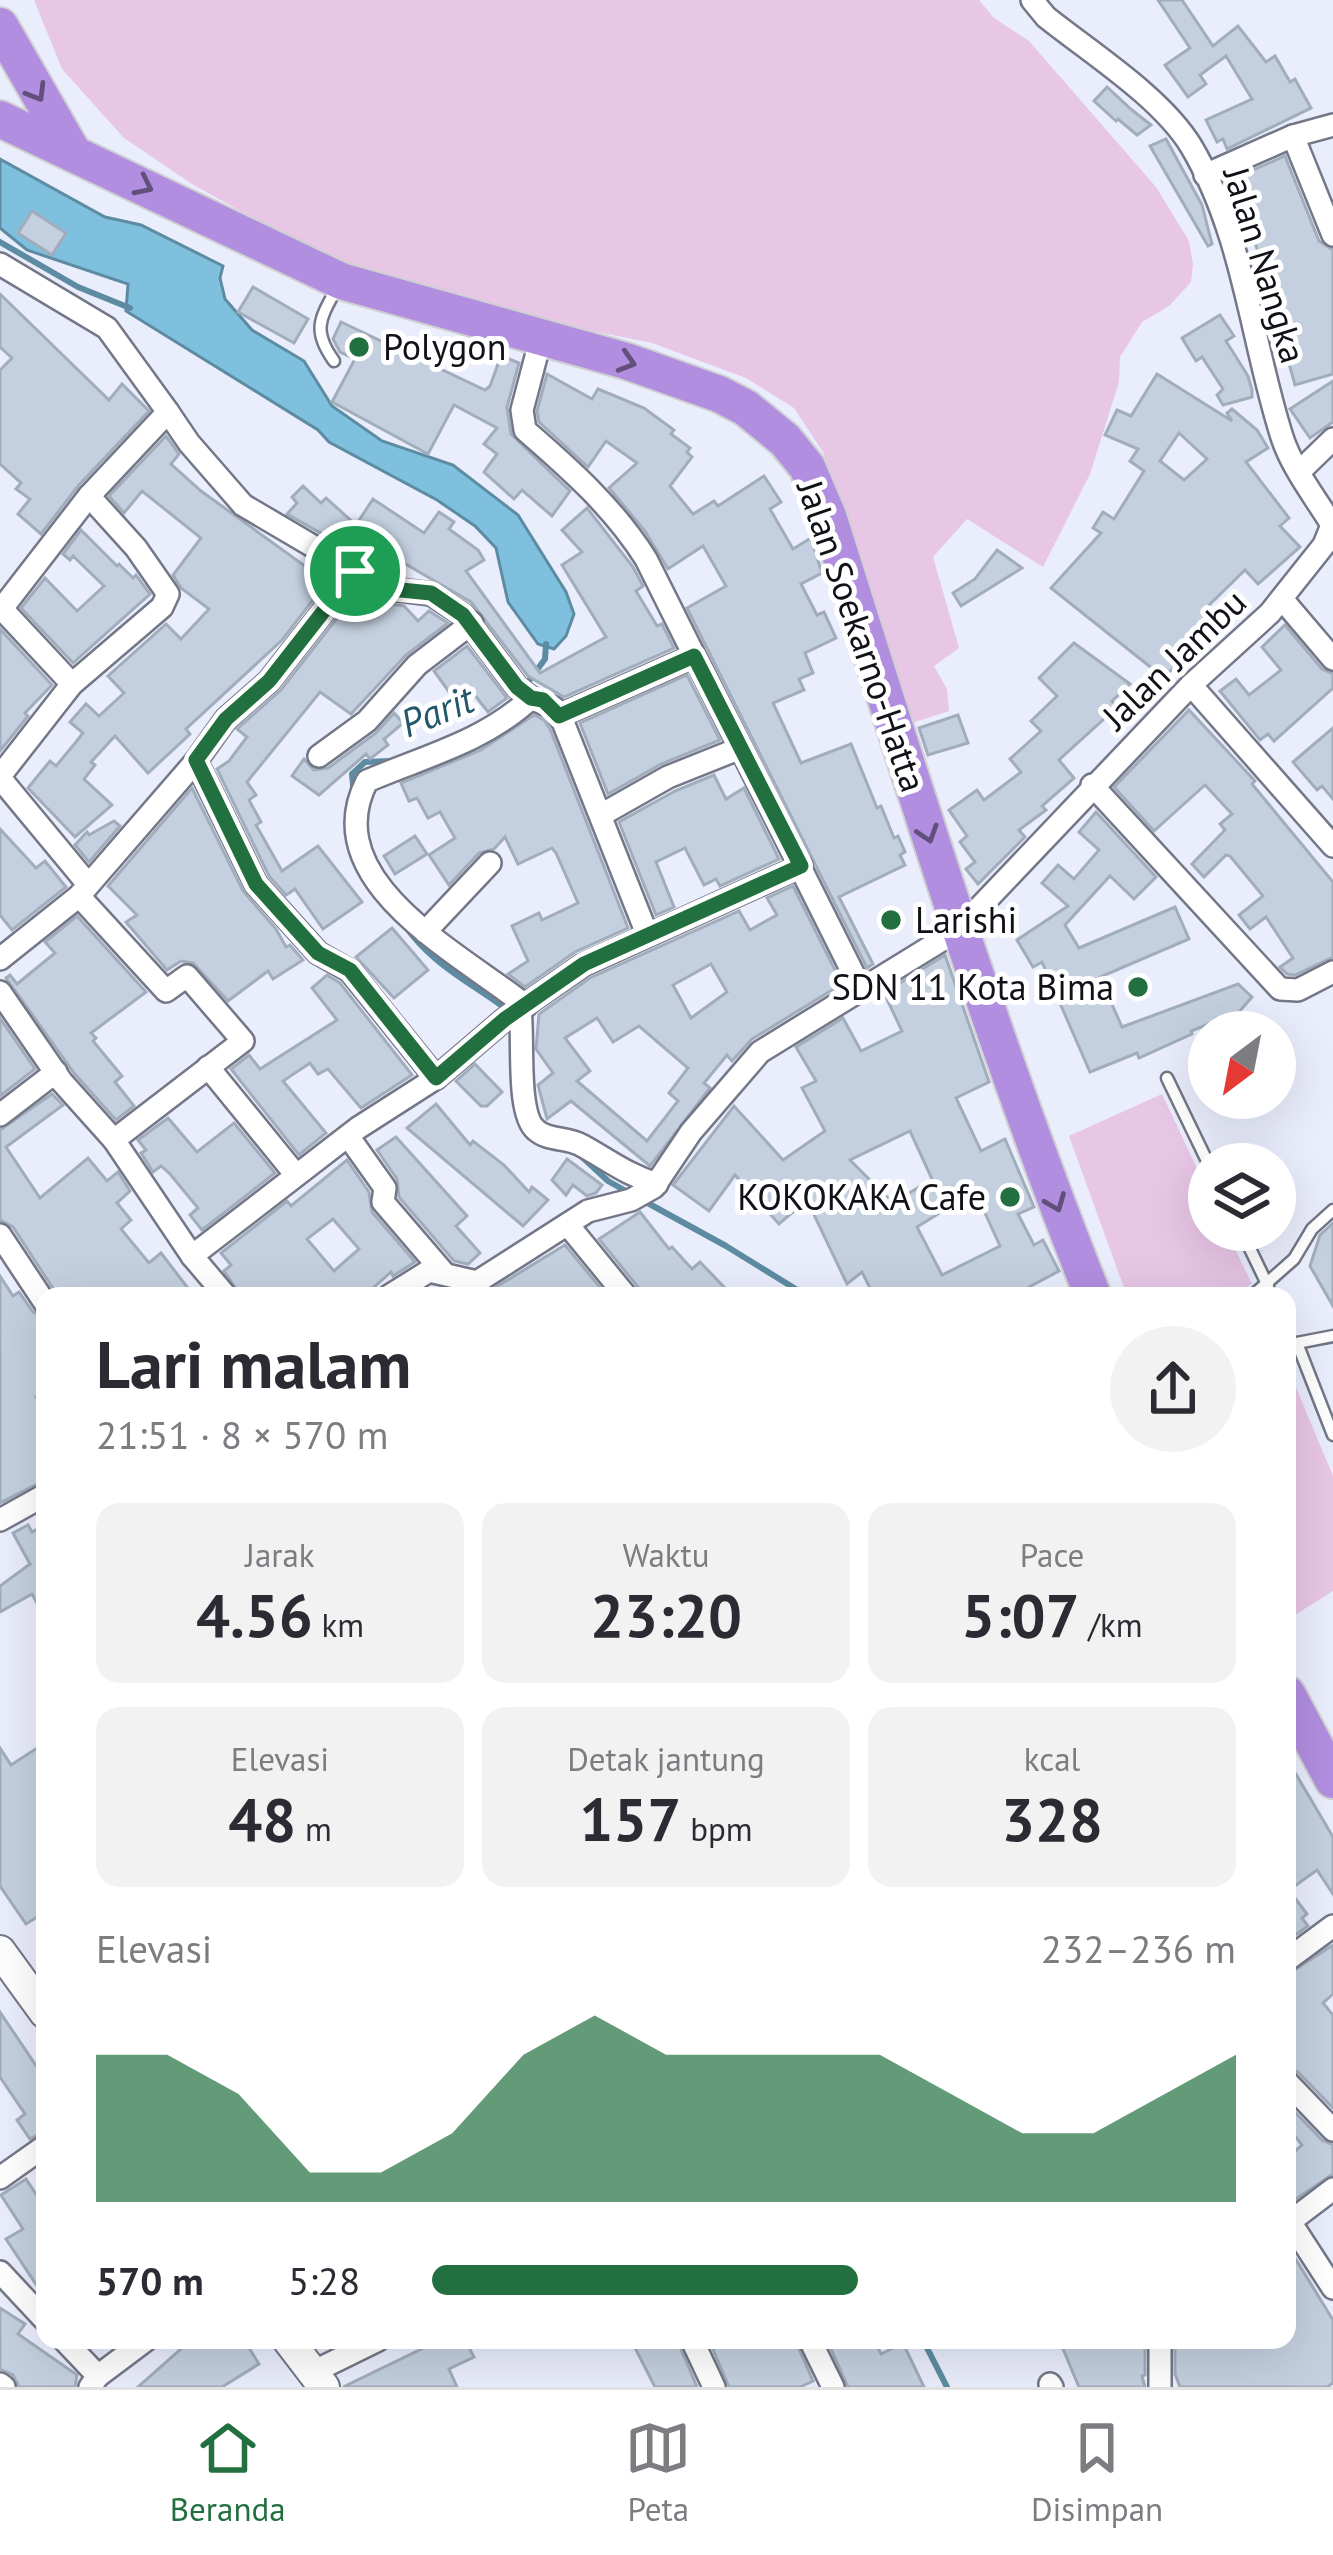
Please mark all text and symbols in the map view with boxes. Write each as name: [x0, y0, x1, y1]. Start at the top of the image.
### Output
one-way arrow: [23, 80, 45, 102]
street label: Jalan Nangka: [1213, 159, 1318, 368]
one-way arrow: [132, 172, 153, 195]
place label: Polygon: [383, 323, 506, 370]
marker: Polygon: [346, 334, 372, 360]
one-way arrow: [616, 348, 637, 373]
street label: Jalan Soekarno-Hatta: [786, 472, 938, 798]
pin: [304, 520, 406, 622]
icon: arrive: [322, 538, 388, 604]
street label: Jalan Jambu: [1090, 578, 1256, 740]
water label: Parit: [393, 672, 483, 748]
one-way arrow: [914, 823, 939, 844]
place label: Larishi: [915, 896, 1017, 943]
marker: Larishi: [878, 907, 904, 933]
place label: SDN 11 Kota Bima: [832, 963, 1114, 1010]
marker: SDN 11 Kota Bima: [1125, 974, 1151, 1000]
north arrow: [1188, 1011, 1296, 1119]
map controls: [1188, 1011, 1296, 1251]
button: layers: [1188, 1143, 1296, 1251]
place label: KOKOKAKA Cafe: [737, 1173, 986, 1220]
marker: KOKOKAKA Cafe: [997, 1184, 1023, 1210]
one-way arrow: [1041, 1191, 1066, 1212]
text: Lari malam: [96, 1321, 411, 1406]
button: share: [1110, 1326, 1236, 1452]
text: 21:51 · 8 × 570 m: [96, 1409, 388, 1460]
text: Jarak: [245, 1533, 315, 1576]
text: Waktu: [622, 1533, 710, 1576]
text: Pace: [1020, 1533, 1084, 1576]
text: 4.56: [196, 1576, 313, 1654]
text: 23:20: [590, 1576, 742, 1654]
text: 5:07: [961, 1576, 1080, 1654]
text: km: [313, 1603, 364, 1646]
text: /km: [1080, 1603, 1143, 1646]
text: Elevasi: [231, 1737, 329, 1780]
text: Detak jantung: [567, 1737, 765, 1780]
text: kcal: [1024, 1737, 1080, 1780]
text: 48: [228, 1780, 296, 1858]
text: 157: [579, 1780, 681, 1858]
text: 328: [1001, 1780, 1103, 1858]
text: m: [296, 1807, 332, 1850]
text: bpm: [681, 1807, 753, 1850]
text: Elevasi: [96, 1923, 212, 1974]
text: 232–236 m: [1041, 1923, 1236, 1974]
text: 570 m: [96, 2255, 204, 2306]
text: 5:28: [288, 2255, 360, 2306]
tab: Beranda: [170, 2415, 286, 2530]
tab: Peta: [625, 2415, 691, 2530]
tab: Disimpan: [1031, 2415, 1163, 2530]

